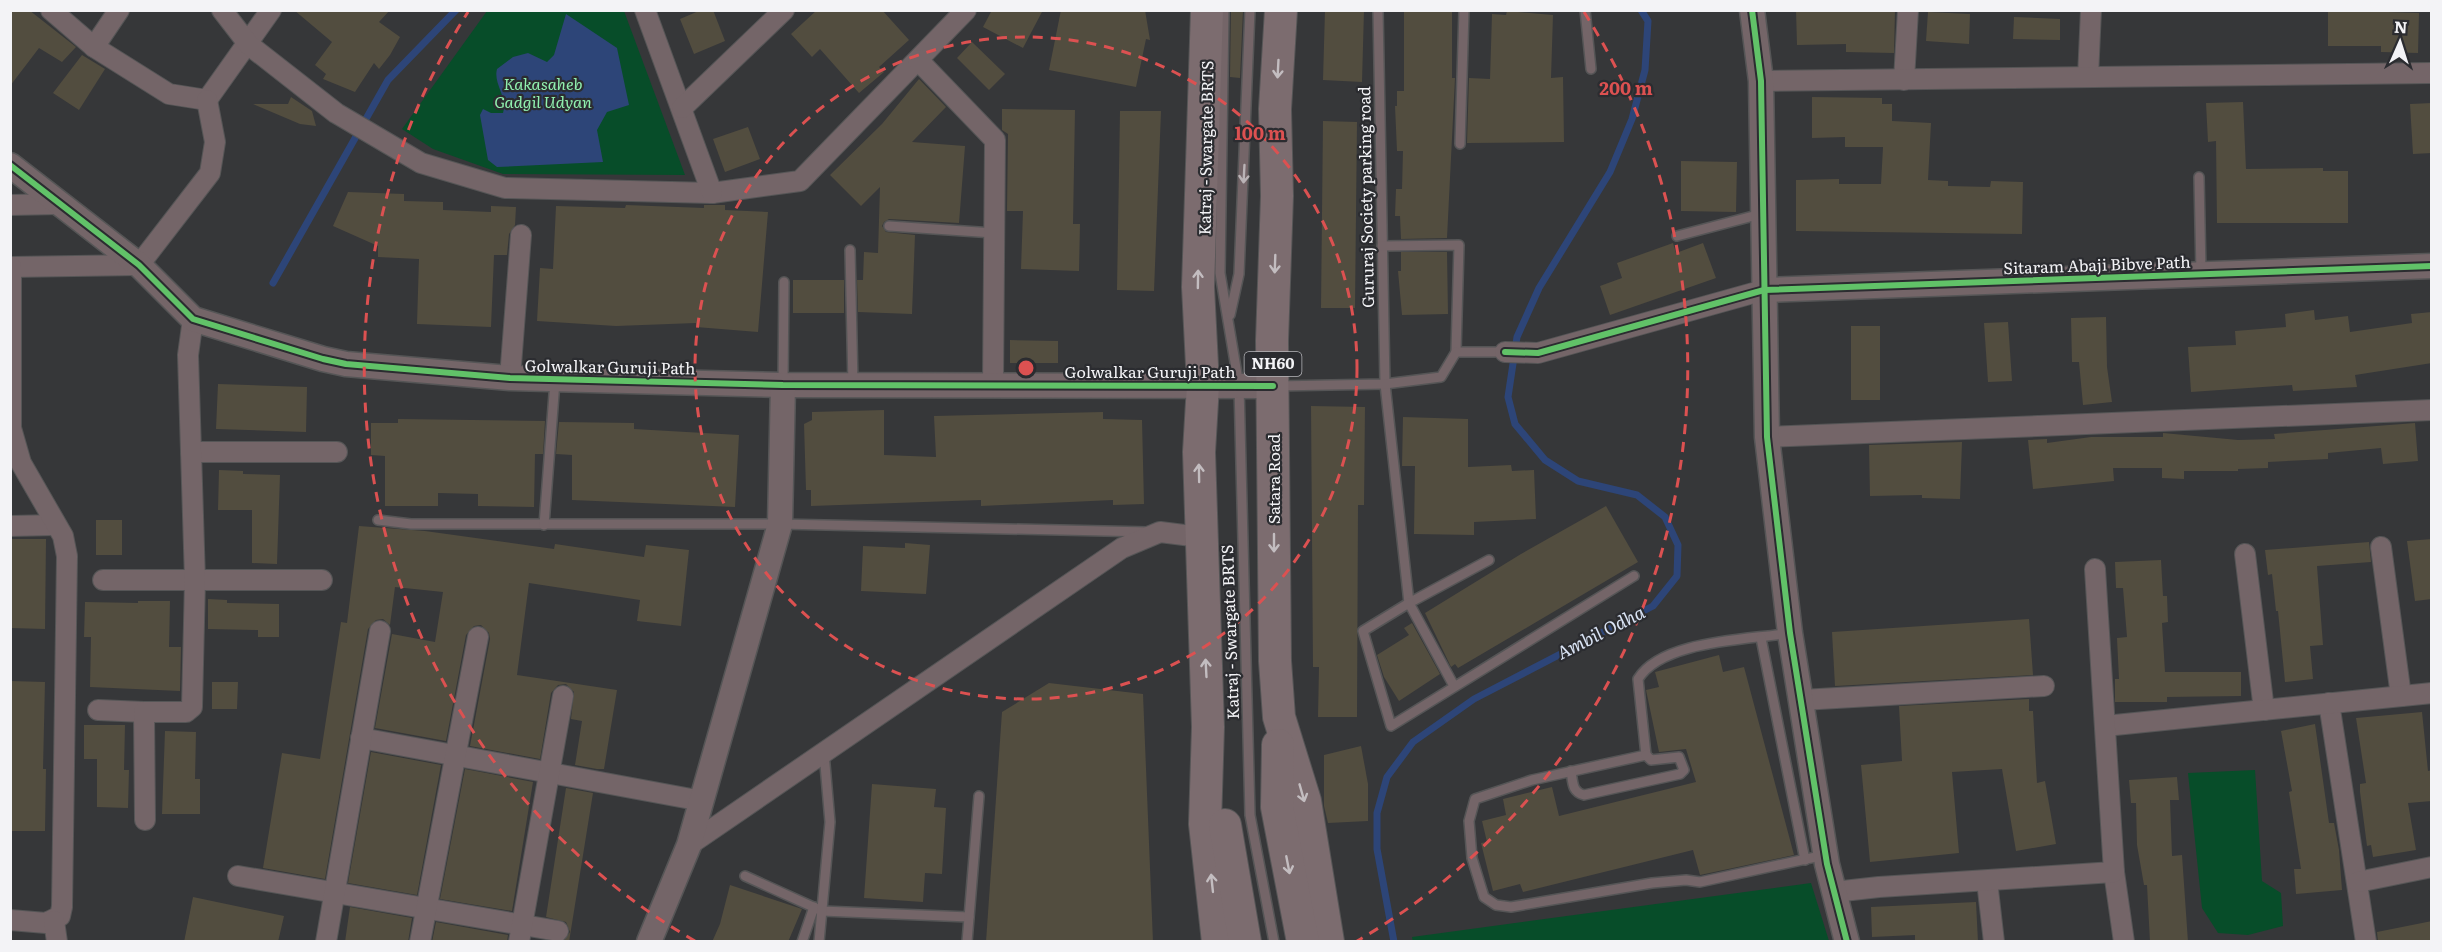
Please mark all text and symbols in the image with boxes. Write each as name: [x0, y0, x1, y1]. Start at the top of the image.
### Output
north arrow: [2370, 12, 2430, 72]
text: N: [2393, 14, 2408, 38]
one-way arrow: [1272, 58, 1283, 78]
street label: Katraj - Swargate BRTS: [1191, 60, 1219, 236]
park label: Kakasaheb Gadgil Udyan: [494, 71, 592, 113]
text: 200 m: [1599, 74, 1653, 101]
street label: Gururaj Society parking road: [1351, 86, 1379, 308]
text: 100 m: [1234, 119, 1286, 146]
one-way arrow: [1239, 163, 1250, 183]
street label: Sitaram Abaji Bibve Path: [2003, 249, 2191, 279]
one-way arrow: [1269, 253, 1280, 273]
one-way arrow: [1192, 269, 1204, 289]
road number: NH60: [1244, 352, 1302, 376]
street label: Golwalkar Guruji Path: [524, 353, 696, 379]
centre of rings: [1016, 358, 1036, 378]
street label: Golwalkar Guruji Path: [1064, 359, 1236, 383]
street label: Satara Road: [1261, 434, 1285, 524]
one-way arrow: [1193, 464, 1205, 484]
one-way arrow: [1268, 532, 1280, 552]
street label: Katraj - Swargate BRTS: [1214, 544, 1244, 720]
water label: Ambil Odha: [1551, 598, 1650, 665]
one-way arrow: [1200, 659, 1211, 679]
one-way arrow: [1297, 783, 1308, 802]
one-way arrow: [1283, 854, 1294, 874]
one-way arrow: [1206, 874, 1217, 894]

